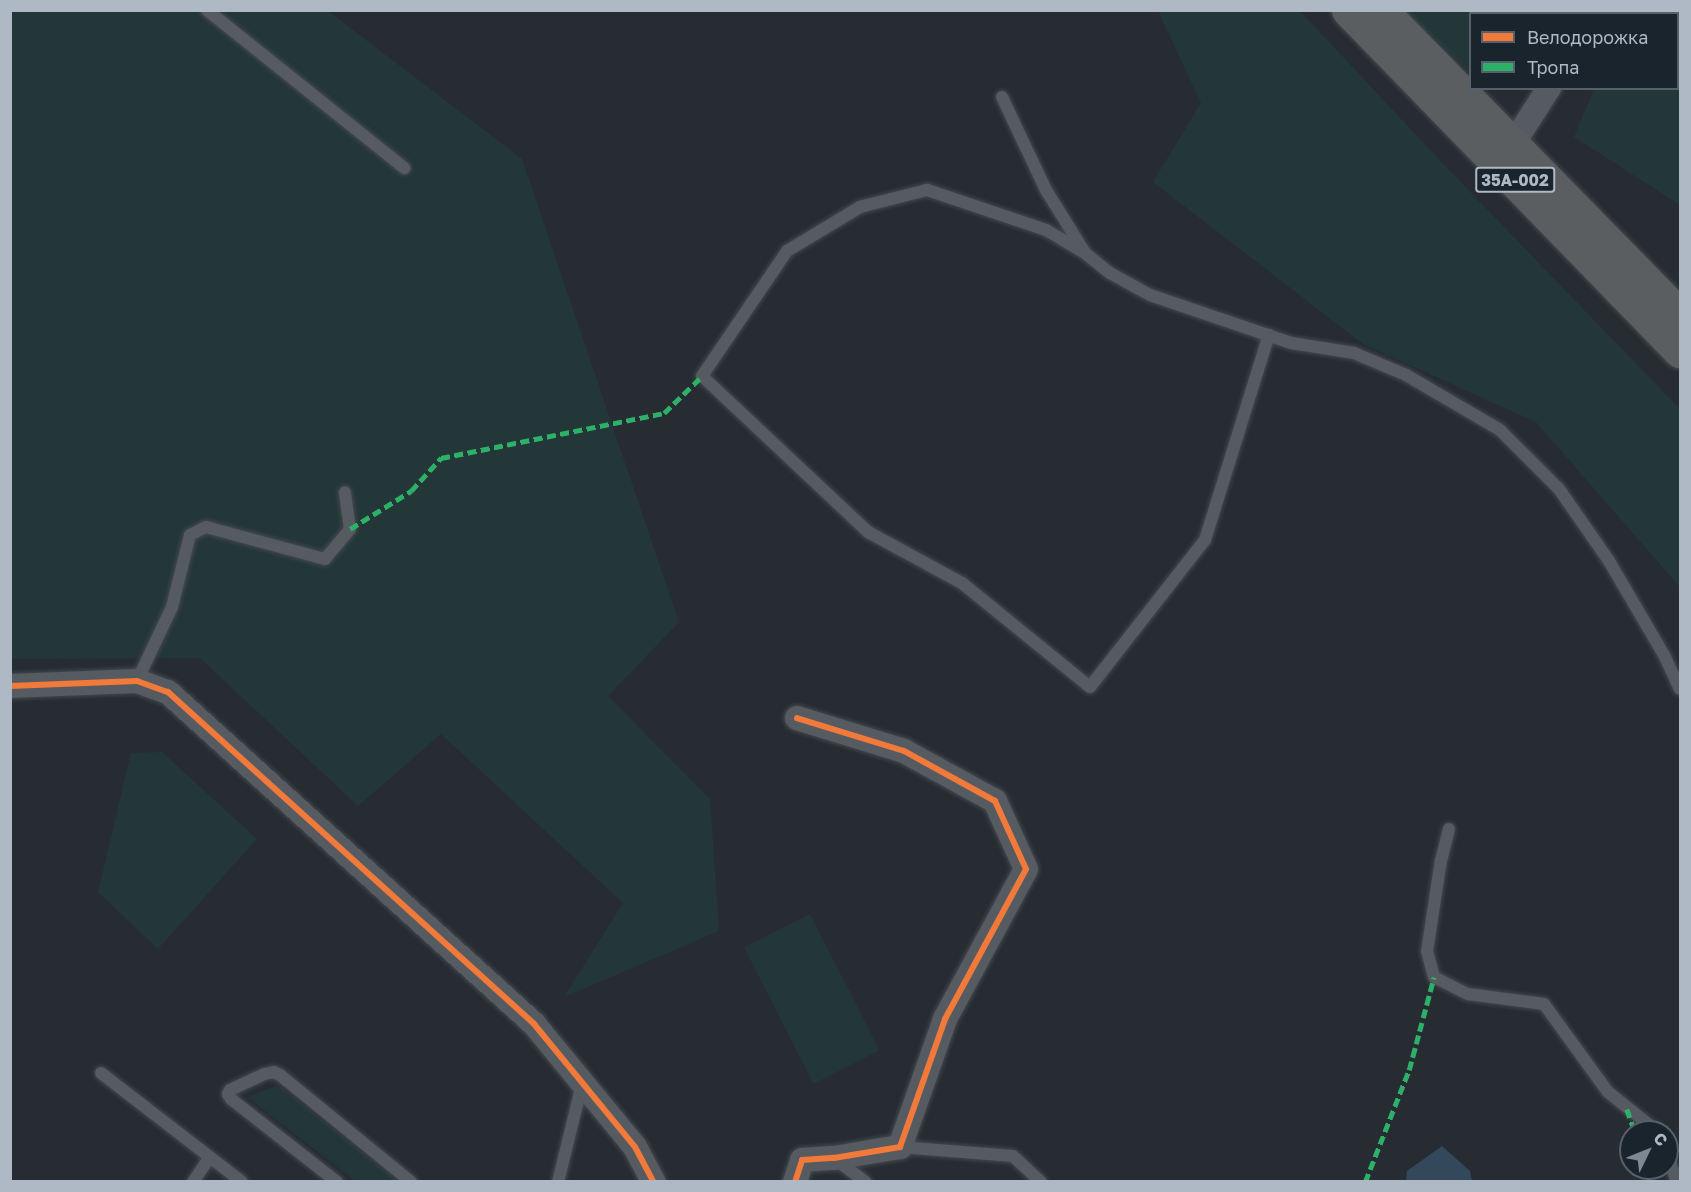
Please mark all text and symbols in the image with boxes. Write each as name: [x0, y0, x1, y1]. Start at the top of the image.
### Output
legend: [1469, 12, 1679, 90]
text: Велодорожка: [1527, 26, 1648, 48]
text: Тропа: [1527, 56, 1579, 78]
road number: 35А-002: [1474, 167, 1556, 193]
north arrow: [1619, 1120, 1679, 1180]
text: С: [1650, 1128, 1672, 1150]

